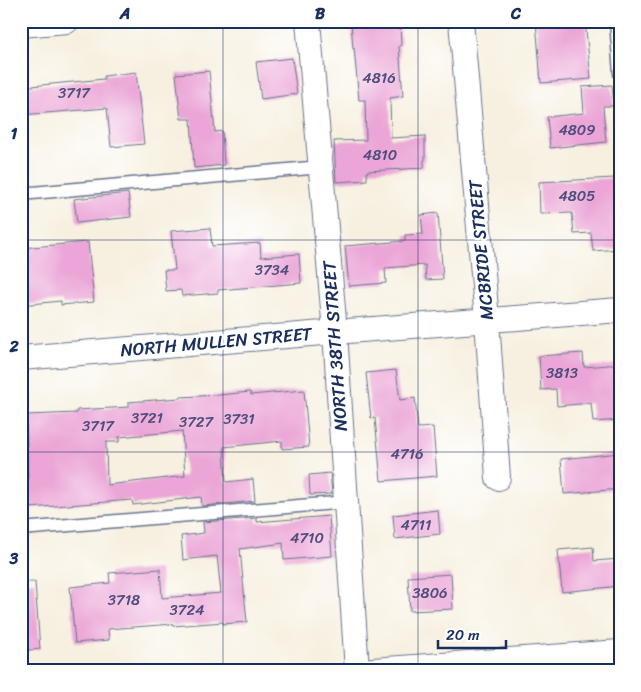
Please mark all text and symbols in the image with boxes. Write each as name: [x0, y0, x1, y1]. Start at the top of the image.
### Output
text: A: [119, 0, 130, 28]
text: B: [315, 0, 326, 28]
text: C: [510, 0, 522, 28]
house number: 4816: [362, 65, 396, 91]
house number: 3717: [58, 80, 91, 106]
house number: 4809: [558, 117, 596, 143]
text: 1: [11, 119, 18, 148]
house number: 4810: [363, 142, 397, 168]
street label: MCBRIDE STREET: [459, 178, 503, 321]
house number: 4805: [558, 183, 596, 209]
house number: 3734: [255, 257, 289, 283]
street label: NORTH 38TH STREET: [313, 259, 357, 432]
street label: NORTH MULLEN STREET: [119, 318, 314, 366]
text: 2: [8, 332, 19, 361]
house number: 3813: [546, 360, 578, 386]
house number: 3721: [131, 405, 163, 431]
house number: 3731: [223, 406, 255, 432]
house number: 3727: [179, 409, 214, 435]
house number: 3717: [82, 413, 115, 439]
house number: 4716: [391, 441, 423, 467]
house number: 4711: [401, 512, 431, 538]
house number: 4710: [290, 525, 324, 551]
text: 3: [9, 544, 19, 573]
house number: 3806: [412, 580, 448, 606]
house number: 3718: [108, 587, 140, 613]
house number: 3724: [170, 597, 204, 623]
scale bar: [438, 617, 506, 649]
text: 20 m: [446, 622, 480, 648]

